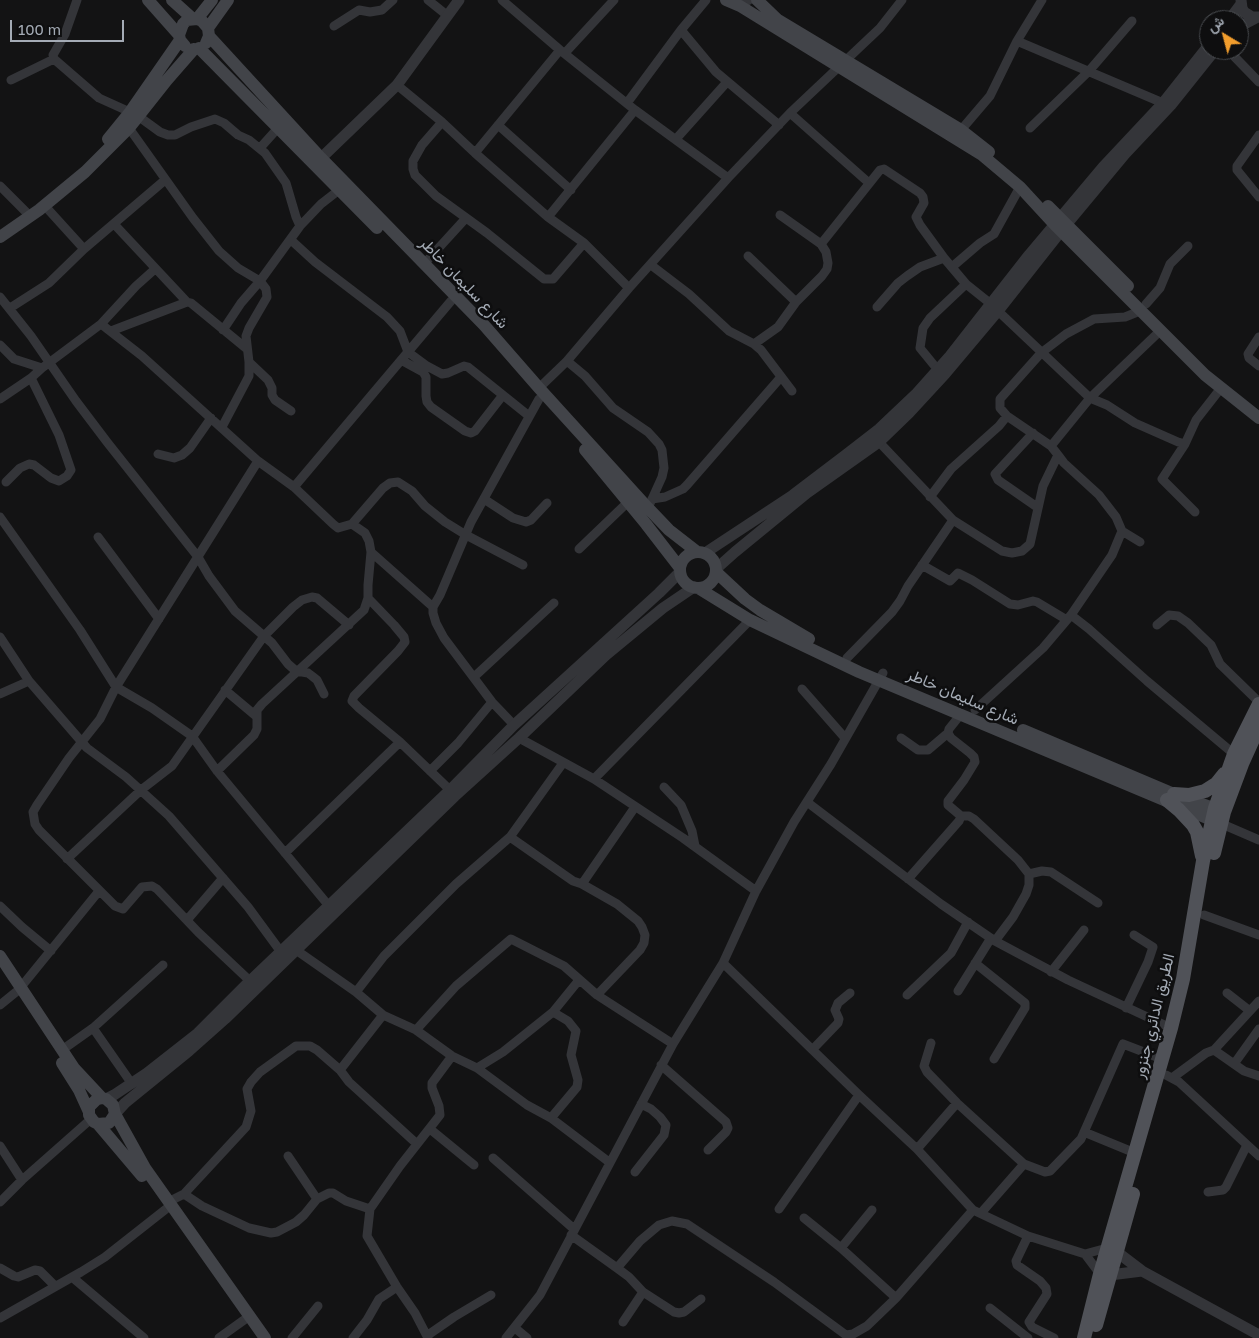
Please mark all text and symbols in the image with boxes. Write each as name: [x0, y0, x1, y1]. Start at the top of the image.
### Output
scale bar: [12, 10, 126, 42]
north arrow: [1199, 10, 1249, 60]
text: ش: [1203, 12, 1227, 35]
text: 100 m: [18, 20, 61, 38]
street label: شارع سليمان خاطر: [416, 233, 512, 333]
street label: شارع سليمان خاطر: [904, 665, 1022, 729]
street label: الطريق الدائري جنزور: [1129, 951, 1179, 1081]

